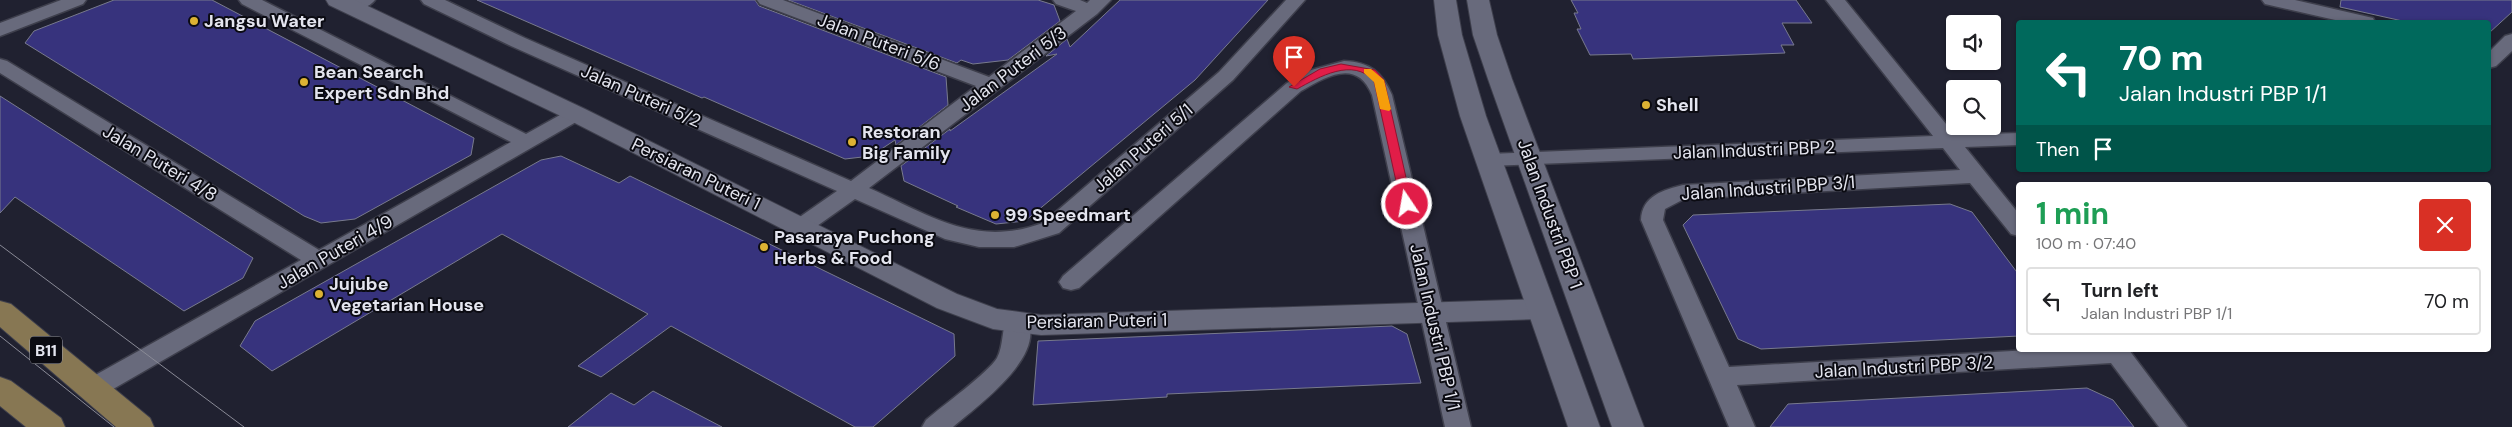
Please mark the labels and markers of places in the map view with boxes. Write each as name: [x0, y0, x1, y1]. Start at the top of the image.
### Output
place label: Jangsu Water: [204, 9, 324, 33]
marker: Jangsu Water: [188, 15, 200, 27]
pin: [1273, 36, 1315, 87]
place label: Bean Search Expert Sdn Bhd: [314, 60, 449, 105]
marker: Bean Search Expert Sdn Bhd: [298, 76, 310, 88]
place label: Shell: [1656, 93, 1698, 117]
marker: Shell: [1640, 99, 1652, 111]
place label: Restoran Big Family: [862, 120, 951, 165]
marker: Restoran Big Family: [846, 136, 858, 148]
place label: 99 Speedmart: [1005, 203, 1131, 227]
marker: 99 Speedmart: [989, 209, 1001, 221]
place label: Pasaraya Puchong Herbs & Food: [774, 225, 935, 270]
marker: Pasaraya Puchong Herbs & Food: [758, 241, 770, 253]
place label: Jujube Vegetarian House: [329, 272, 484, 317]
marker: Jujube Vegetarian House: [313, 288, 325, 300]

